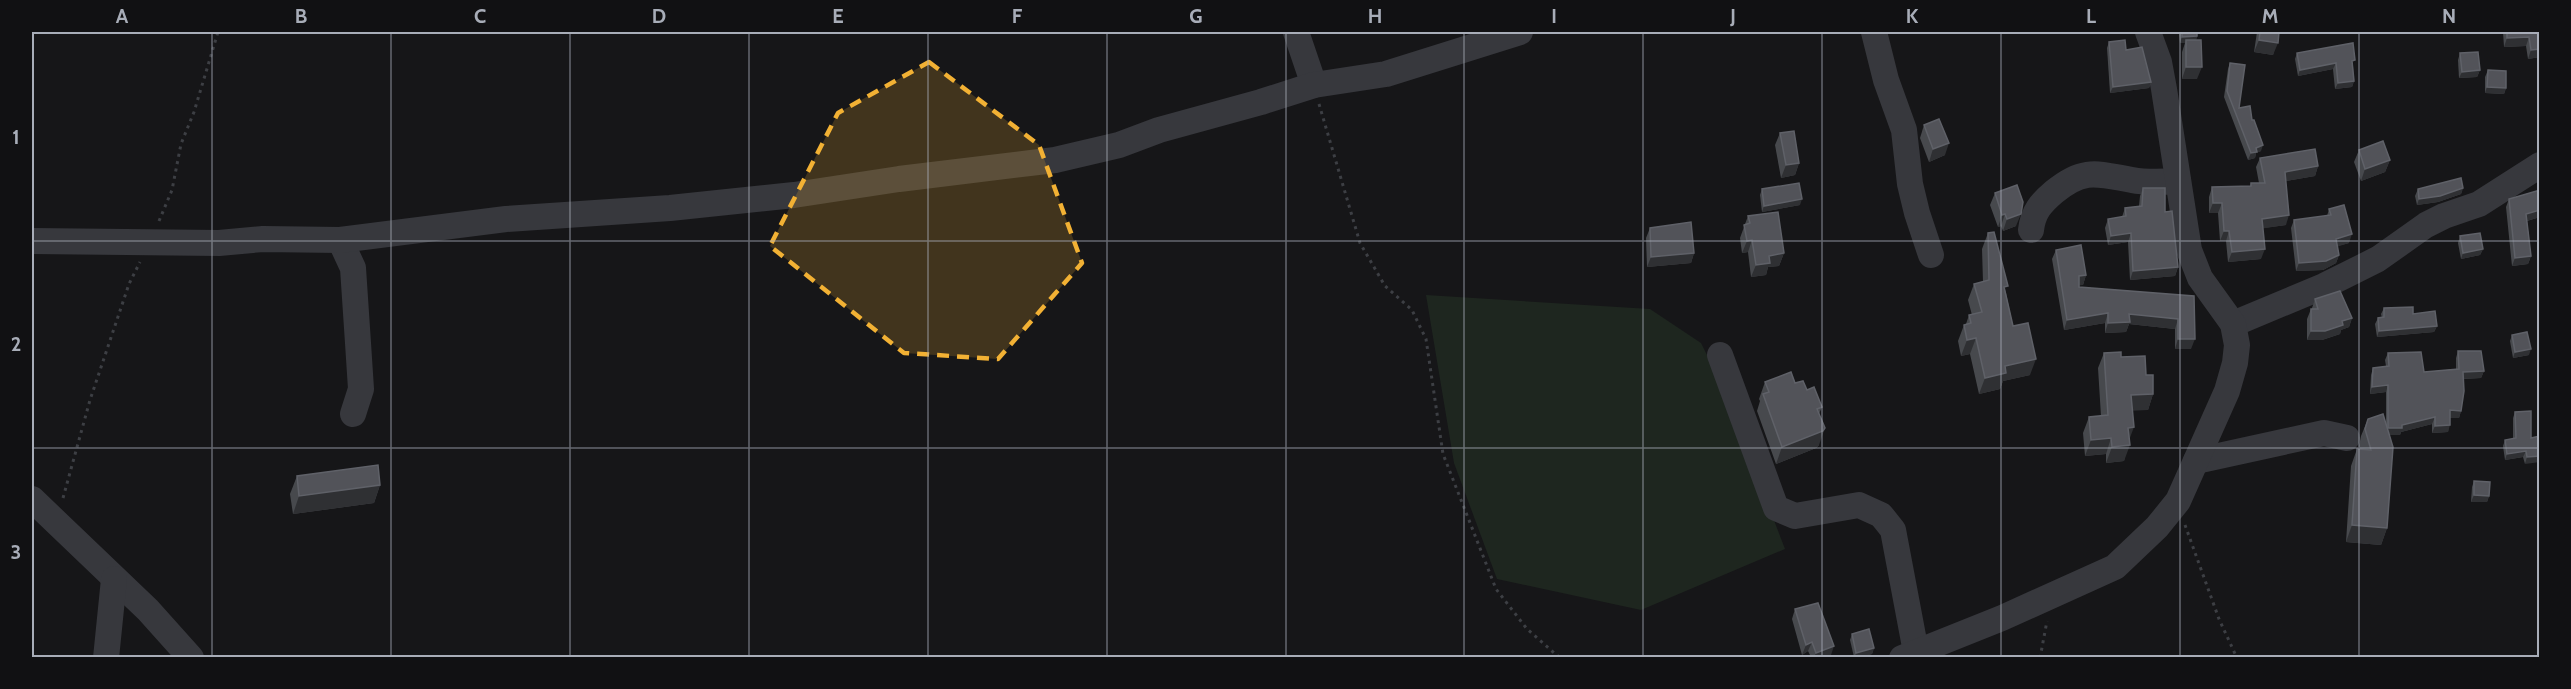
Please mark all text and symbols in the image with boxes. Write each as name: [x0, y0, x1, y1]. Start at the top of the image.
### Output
text: A: [116, 4, 129, 28]
text: B: [295, 4, 307, 28]
text: C: [474, 4, 486, 28]
text: D: [652, 4, 666, 28]
text: E: [832, 4, 844, 28]
text: F: [1012, 4, 1023, 28]
text: G: [1189, 4, 1203, 28]
text: H: [1368, 4, 1382, 28]
text: I: [1551, 4, 1557, 28]
text: J: [1729, 4, 1736, 28]
text: K: [1906, 4, 1919, 28]
text: L: [2086, 4, 2096, 28]
text: M: [2262, 4, 2278, 28]
text: N: [2442, 4, 2456, 28]
text: 1: [12, 125, 20, 149]
text: 2: [11, 332, 21, 356]
text: 3: [11, 540, 21, 564]

